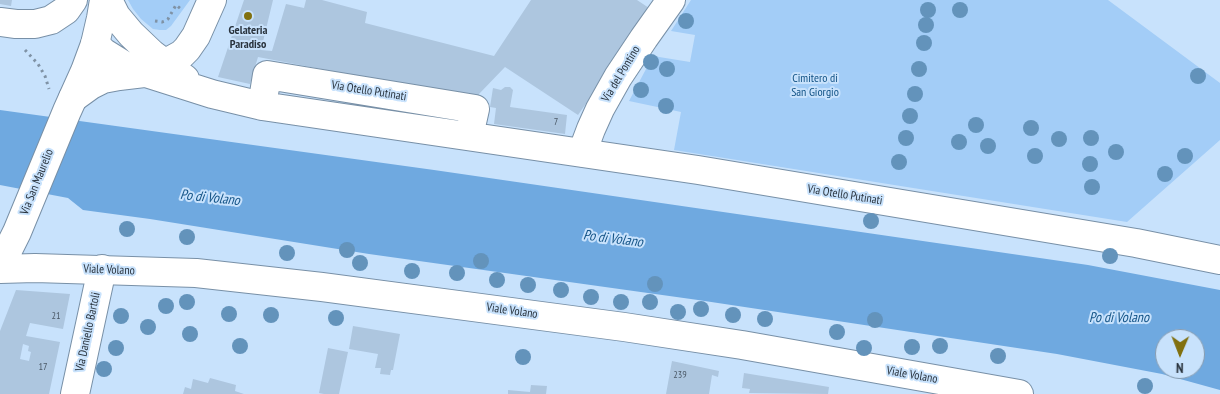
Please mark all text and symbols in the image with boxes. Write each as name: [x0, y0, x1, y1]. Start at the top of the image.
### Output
marker: Gelateria Paradiso: [242, 10, 254, 22]
place label: Gelateria Paradiso: [229, 24, 267, 52]
street label: Via del Pontino: [599, 43, 643, 105]
park label: Cimitero di San Giorgio: [791, 72, 839, 100]
street label: Via Otello Putinati: [330, 78, 408, 104]
house number: 7: [554, 116, 558, 128]
street label: Via San Maurelio: [17, 147, 57, 217]
street label: Via Otello Putinati: [806, 182, 884, 208]
water label: Po di Volano: [179, 187, 241, 209]
water label: Po di Volano: [582, 227, 644, 251]
street label: Viale Volano: [83, 262, 135, 278]
street label: Via Daniello Bartoli: [73, 291, 103, 373]
street label: Viale Volano: [486, 300, 538, 322]
house number: 21: [52, 310, 60, 322]
water label: Po di Volano: [1089, 310, 1149, 326]
north arrow: [1155, 329, 1205, 379]
text: N: [1176, 359, 1184, 377]
house number: 17: [39, 361, 47, 373]
street label: Viale Volano: [885, 363, 939, 387]
house number: 239: [673, 369, 687, 381]

